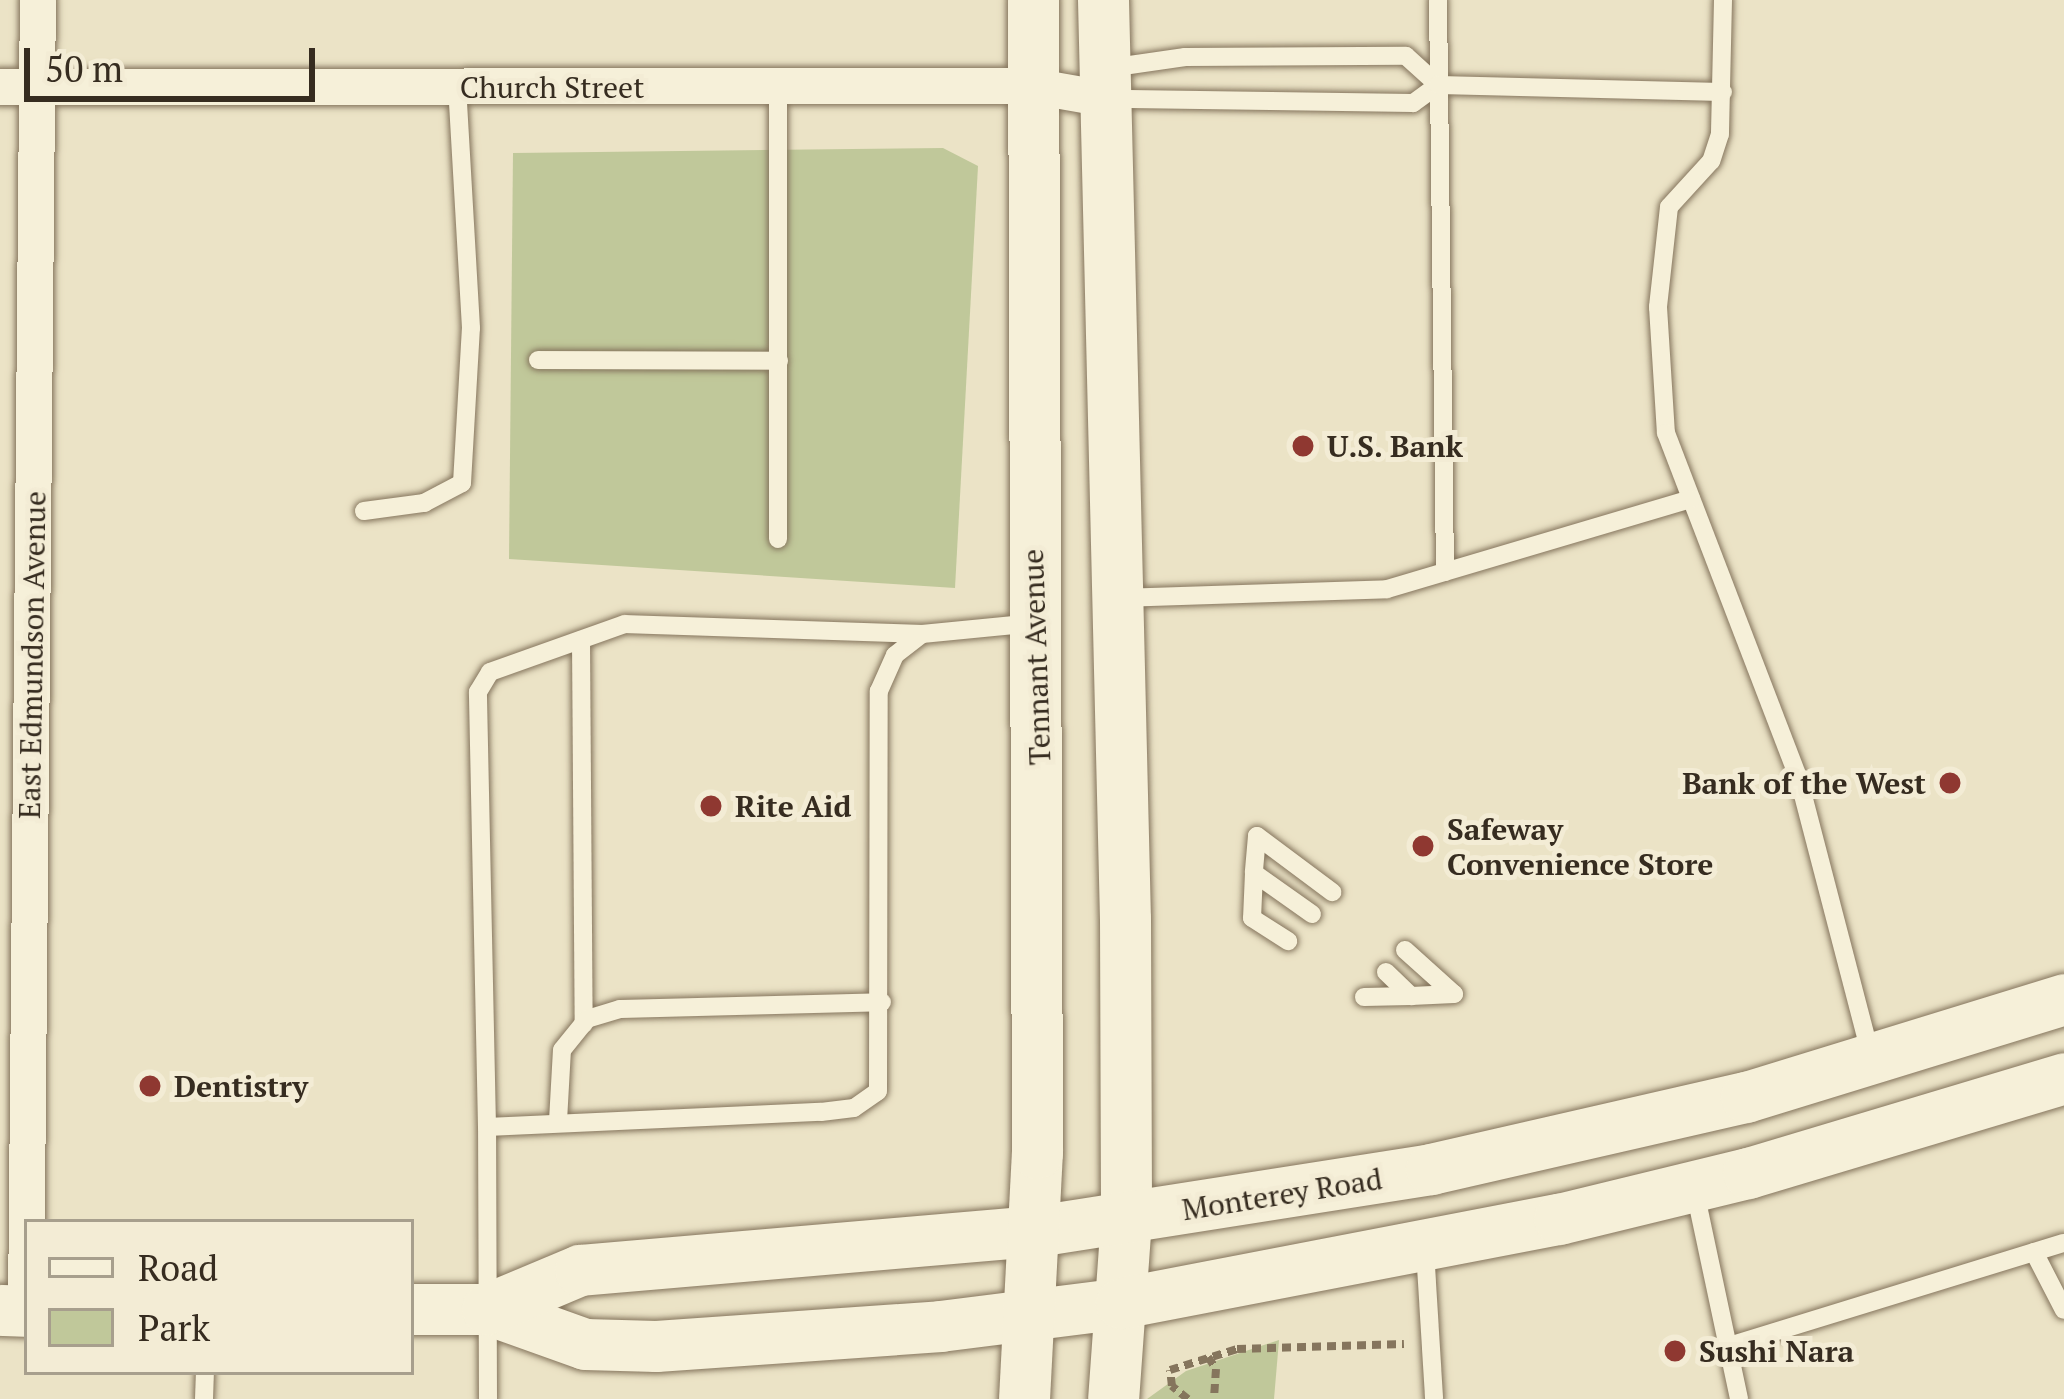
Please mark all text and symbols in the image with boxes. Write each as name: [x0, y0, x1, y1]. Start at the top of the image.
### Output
scale bar: [30, 24, 321, 98]
text: 50 m: [45, 45, 123, 92]
street label: Church Street: [460, 69, 644, 105]
place label: U.S. Bank: [1327, 428, 1464, 464]
marker: U.S. Bank: [1290, 433, 1316, 459]
street label: East Edmundson Avenue: [11, 490, 53, 820]
street label: Tennant Avenue: [1014, 548, 1058, 766]
place label: Bank of the West: [1682, 765, 1926, 801]
marker: Bank of the West: [1937, 770, 1963, 796]
place label: Rite Aid: [735, 788, 852, 824]
marker: Rite Aid: [698, 793, 724, 819]
place label: Safeway Convenience Store: [1447, 811, 1713, 882]
marker: Safeway Convenience Store: [1410, 833, 1436, 859]
place label: Dentistry: [174, 1068, 308, 1104]
marker: Dentistry: [137, 1073, 163, 1099]
street label: Monterey Road: [1179, 1160, 1385, 1228]
legend: [24, 1219, 414, 1375]
text: Road: [138, 1244, 218, 1291]
text: Park: [138, 1304, 210, 1351]
place label: Sushi Nara: [1699, 1333, 1854, 1369]
marker: Sushi Nara: [1662, 1338, 1688, 1364]

